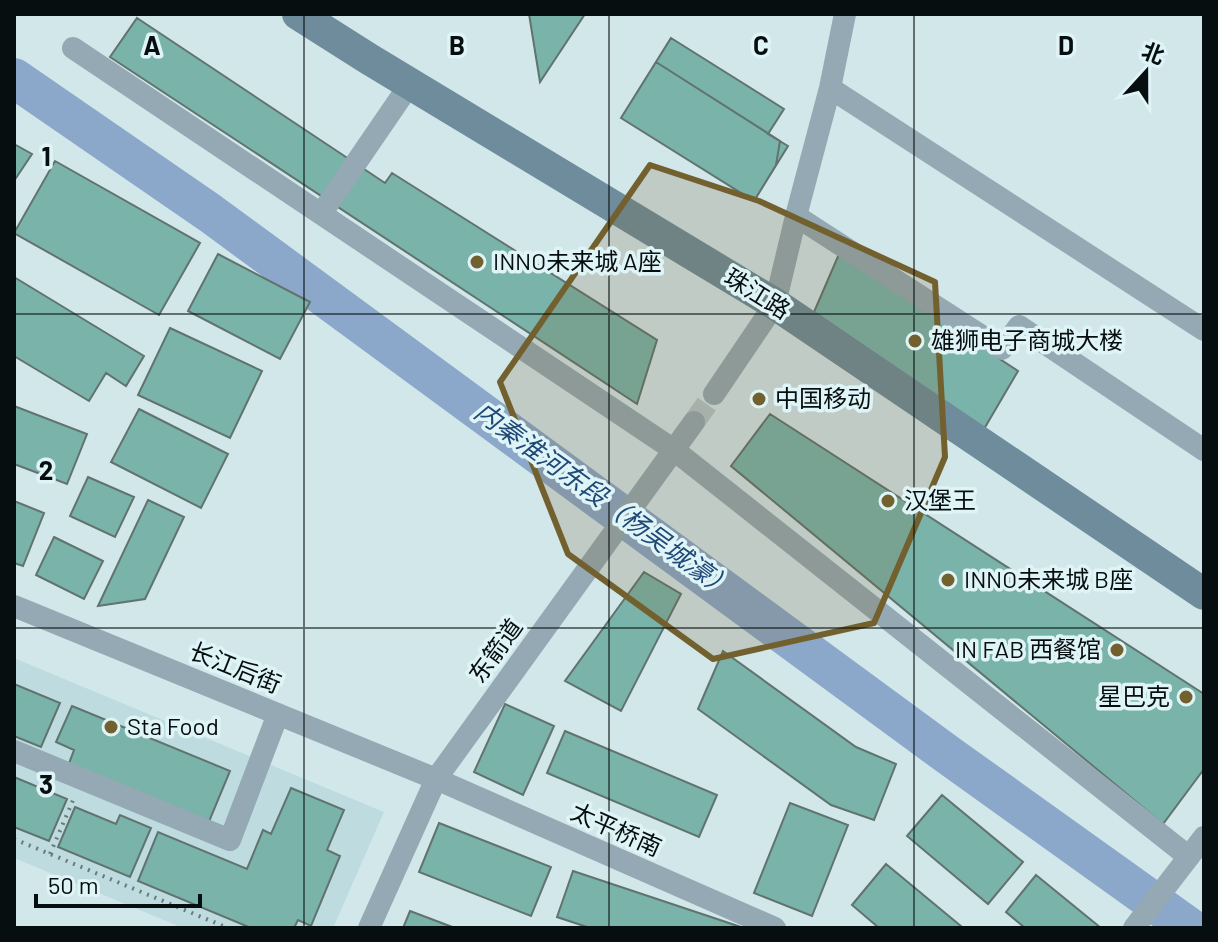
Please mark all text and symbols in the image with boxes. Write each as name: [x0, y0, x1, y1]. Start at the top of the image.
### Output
text: A: [143, 29, 161, 60]
text: B: [449, 29, 465, 60]
text: C: [753, 29, 769, 60]
text: D: [1058, 29, 1074, 60]
north arrow: [1106, 32, 1186, 112]
text: 北: [1139, 36, 1168, 68]
text: 1: [41, 140, 51, 171]
place label: INNO未来城 A座: [493, 246, 662, 275]
marker: INNO未来城 A座: [468, 253, 486, 271]
street label: 珠江路: [720, 261, 796, 324]
place label: 雄狮电子商城大楼: [931, 325, 1123, 354]
marker: 雄狮电子商城大楼: [906, 332, 924, 350]
place label: 中国移动: [775, 383, 871, 412]
marker: 中国移动: [750, 390, 768, 408]
water label: 内秦淮河东段（杨吴城濠）: [470, 395, 740, 603]
text: 2: [39, 454, 53, 485]
place label: 汉堡王: [904, 485, 976, 514]
marker: 汉堡王: [879, 492, 897, 510]
place label: INNO未来城 B座: [964, 564, 1133, 593]
marker: INNO未来城 B座: [939, 571, 957, 589]
street label: 东箭道: [462, 612, 528, 688]
place label: IN FAB 西餐馆: [955, 634, 1101, 663]
street label: 长江后街: [186, 635, 285, 698]
marker: IN FAB 西餐馆: [1108, 641, 1126, 659]
place label: 星巴克: [1098, 681, 1170, 710]
marker: 星巴克: [1177, 688, 1195, 706]
place label: Sta Food: [127, 711, 219, 740]
marker: Sta Food: [102, 718, 120, 736]
text: 3: [39, 768, 53, 799]
street label: 太平桥南: [567, 796, 666, 861]
scale bar: [36, 858, 200, 908]
text: 50 m: [48, 870, 99, 899]

